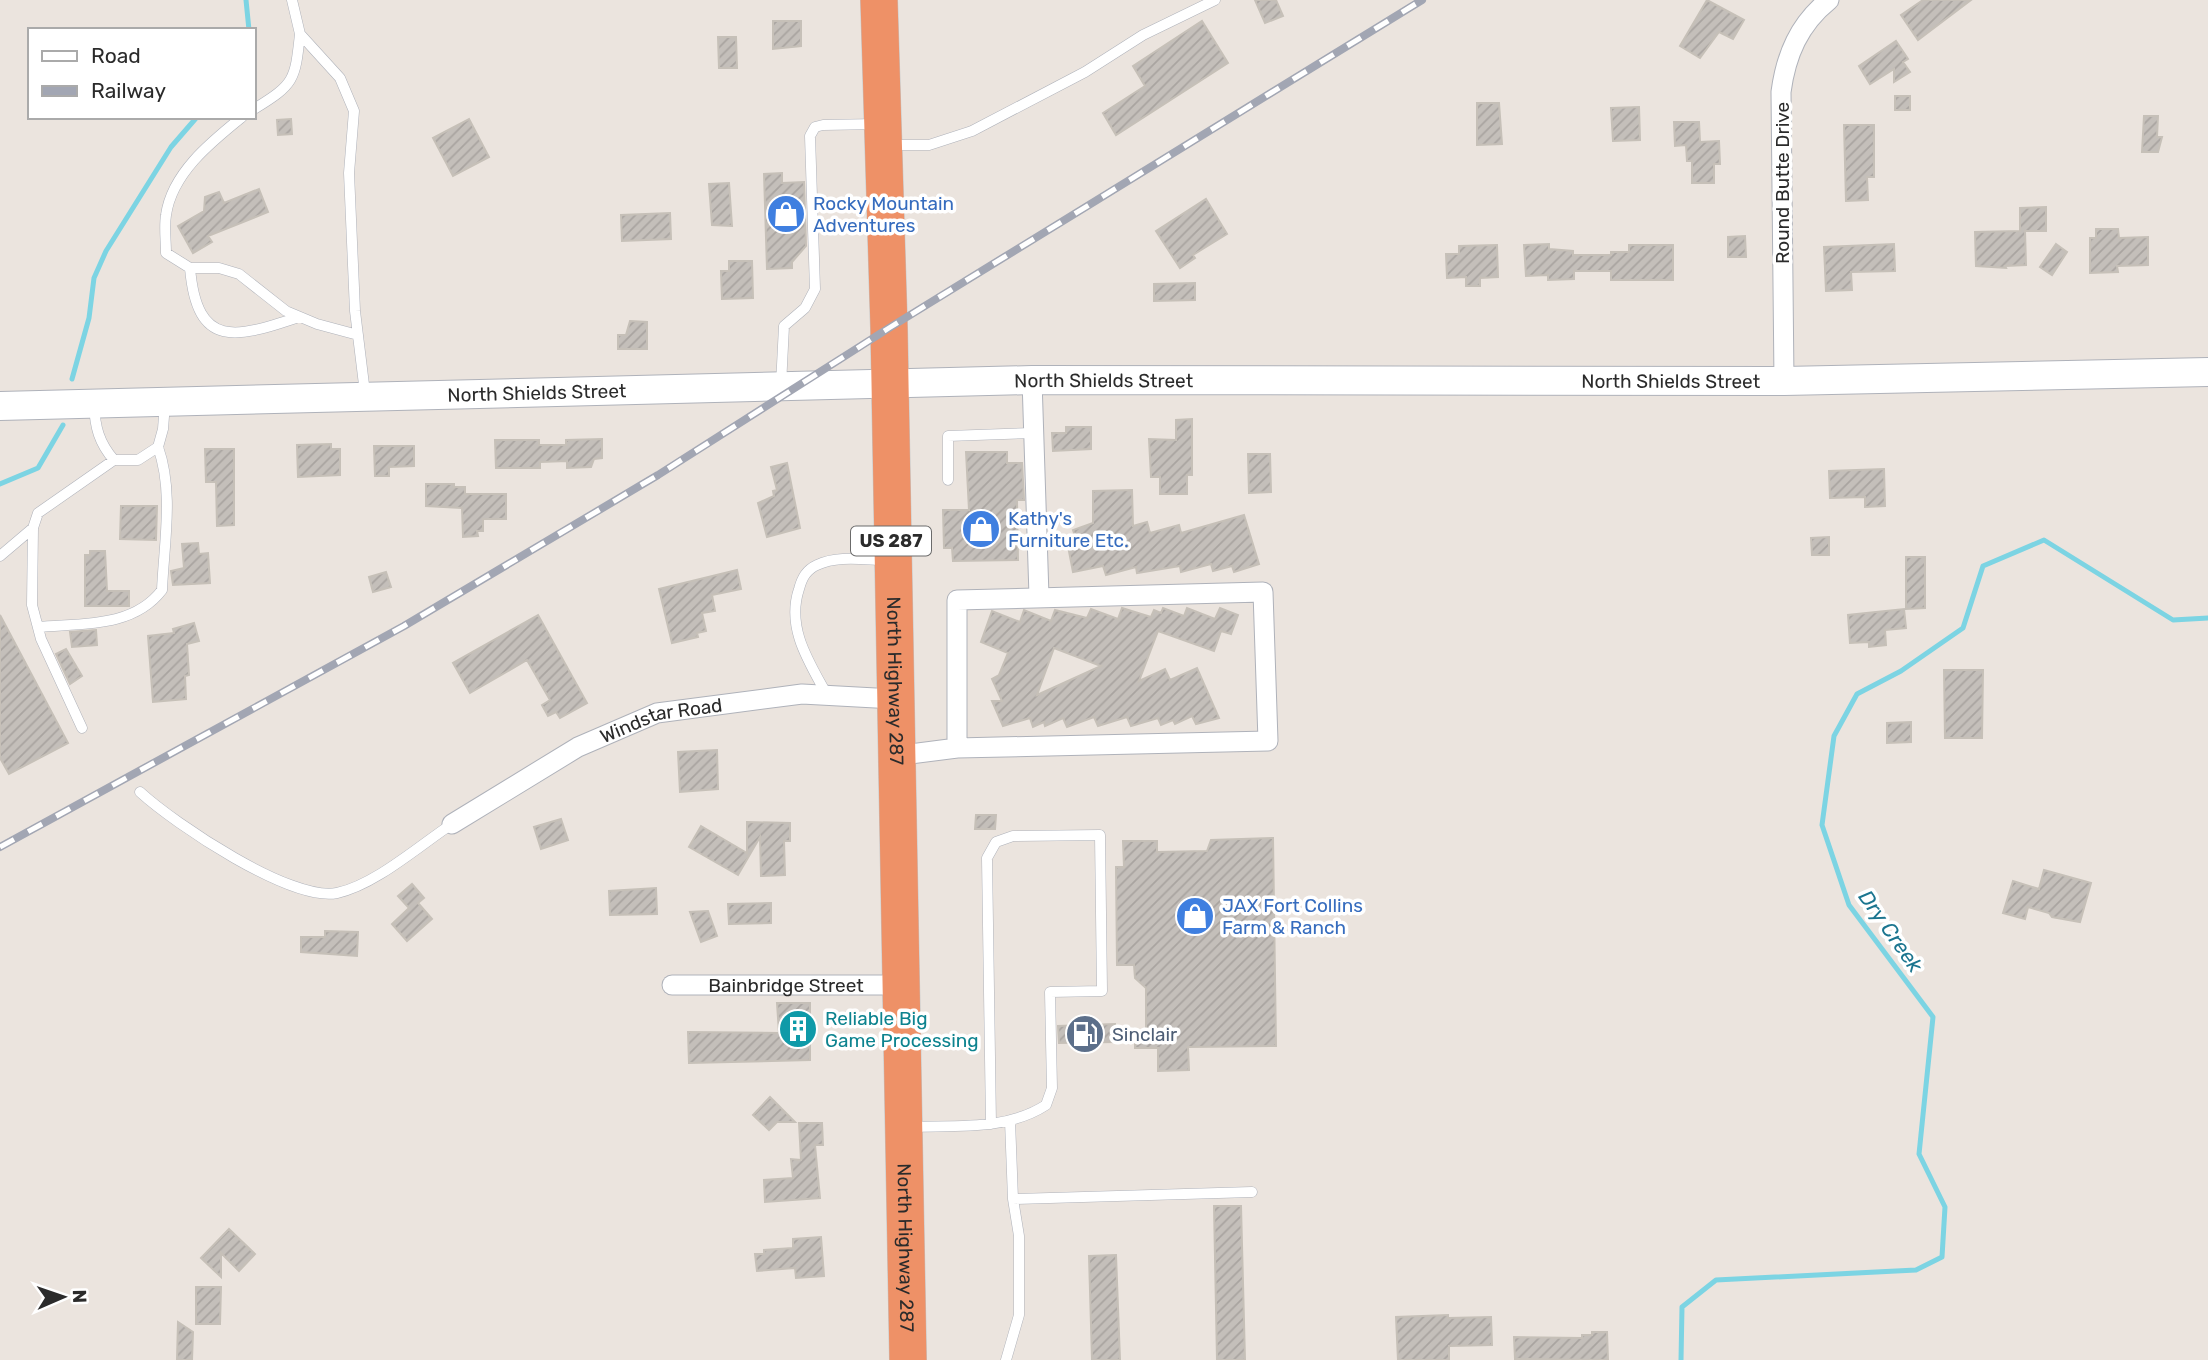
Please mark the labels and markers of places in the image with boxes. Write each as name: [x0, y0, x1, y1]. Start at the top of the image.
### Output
place label: Rocky Mountain Adventures: [813, 192, 954, 237]
shop icon: Rocky Mountain Adventures: [765, 193, 807, 235]
place label: Kathy's Furniture Etc.: [1008, 507, 1129, 552]
shop icon: Kathy's Furniture Etc.: [960, 508, 1002, 550]
place label: JAX Fort Collins Farm & Ranch: [1222, 894, 1363, 939]
shop icon: JAX Fort Collins Farm & Ranch: [1174, 895, 1216, 937]
place label: Reliable Big Game Processing: [825, 1007, 979, 1052]
building icon: Reliable Big Game Processing: [777, 1008, 819, 1050]
fuel station icon: Sinclair: [1064, 1013, 1106, 1055]
place label: Sinclair: [1112, 1023, 1178, 1046]

